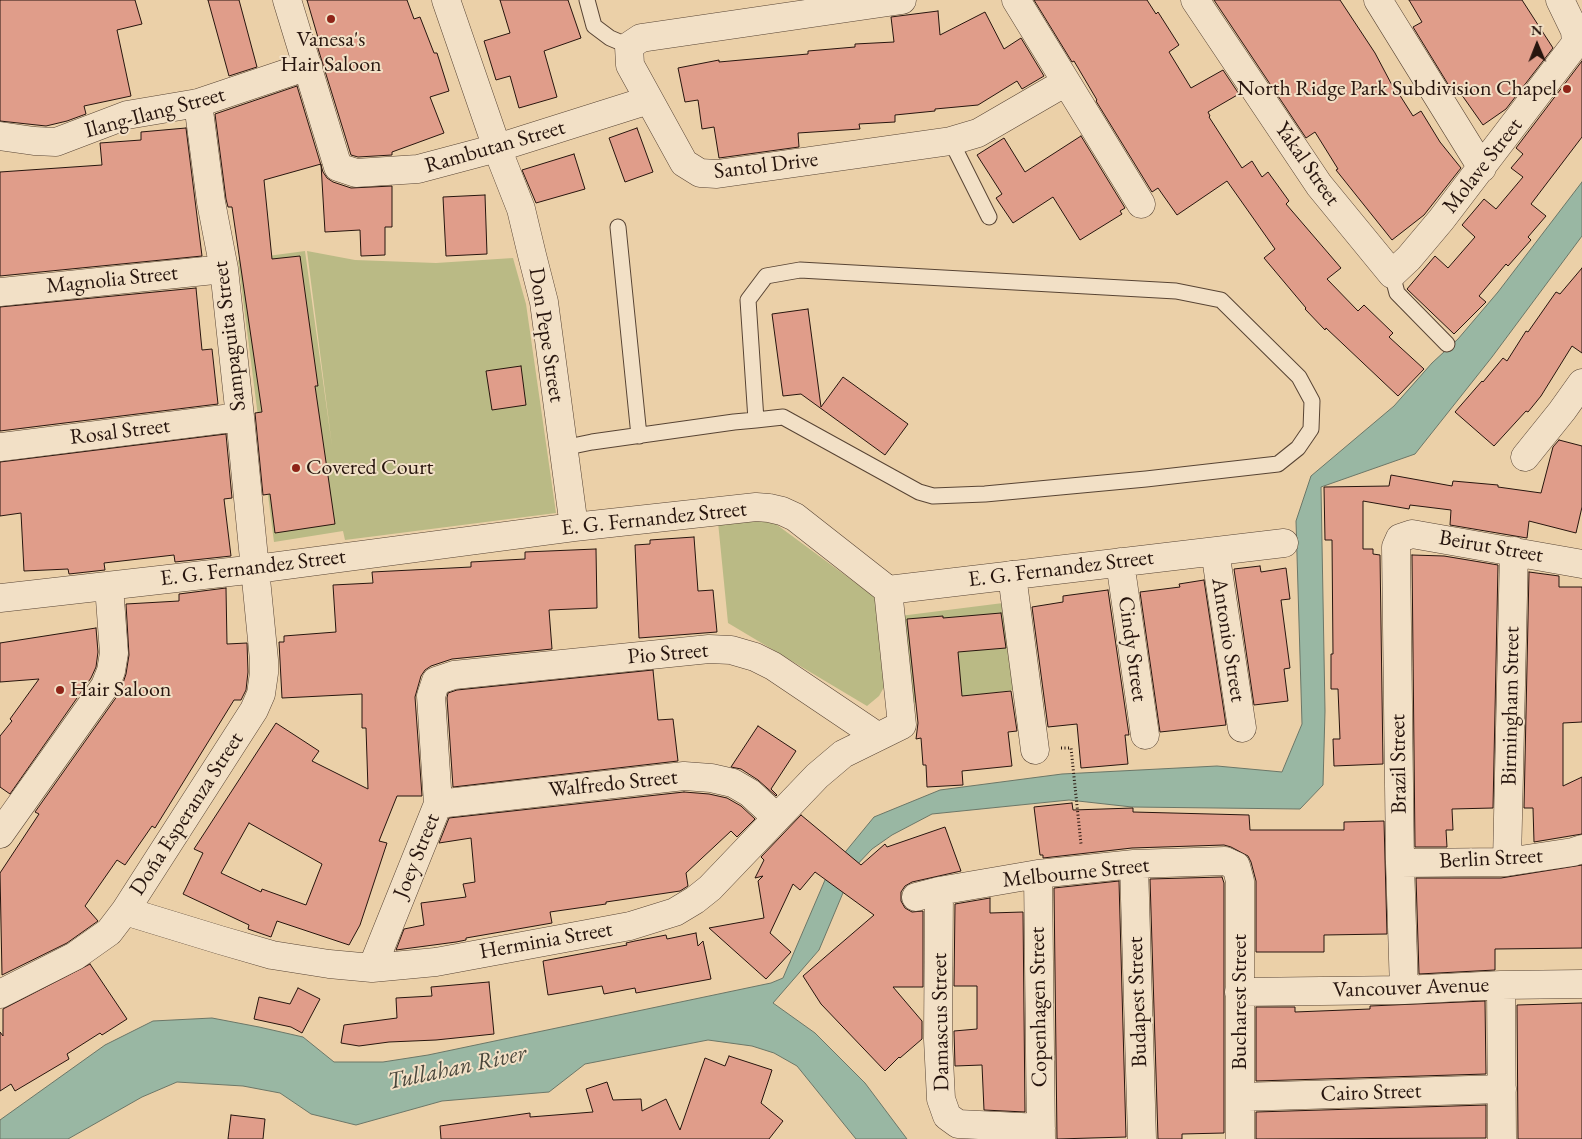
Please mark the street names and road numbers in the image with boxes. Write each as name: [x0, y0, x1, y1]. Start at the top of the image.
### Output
street label: Ilang-Ilang Street: [82, 82, 228, 144]
street label: Molave Street: [1438, 113, 1528, 219]
street label: Rambutan Street: [422, 114, 568, 180]
street label: Yakal Street: [1269, 117, 1345, 211]
street label: Santol Drive: [712, 147, 820, 185]
street label: Magnolia Street: [45, 260, 179, 300]
street label: Sampaguita Street: [208, 260, 252, 412]
street label: Don Pepe Street: [522, 266, 570, 404]
street label: Rosal Street: [69, 413, 171, 451]
street label: E. G. Fernandez Street: [560, 496, 748, 542]
street label: Beirut Street: [1437, 525, 1545, 569]
street label: E. G. Fernandez Street: [159, 544, 347, 592]
street label: E. G. Fernandez Street: [967, 545, 1155, 593]
street label: Antonio Street: [1205, 576, 1251, 704]
street label: Cindy Street: [1112, 595, 1152, 703]
street label: Birmingham Street: [1496, 626, 1526, 786]
street label: Pio Street: [626, 637, 710, 671]
street label: Brazil Street: [1385, 714, 1413, 814]
street label: Doña Esperanza Street: [124, 727, 250, 901]
street label: Walfredo Street: [547, 764, 679, 804]
street label: Joey Street: [388, 810, 446, 902]
street label: Berlin Street: [1438, 843, 1544, 875]
street label: Melbourne Street: [1001, 852, 1151, 894]
street label: Herminia Street: [477, 916, 615, 966]
street label: Copenhagen Street: [1024, 926, 1054, 1088]
street label: Bucharest Street: [1227, 934, 1253, 1070]
street label: Budapest Street: [1123, 936, 1153, 1068]
street label: Damascus Street: [927, 952, 955, 1092]
street label: Vancouver Avenue: [1332, 972, 1490, 1004]
street label: Cairo Street: [1320, 1078, 1422, 1108]

